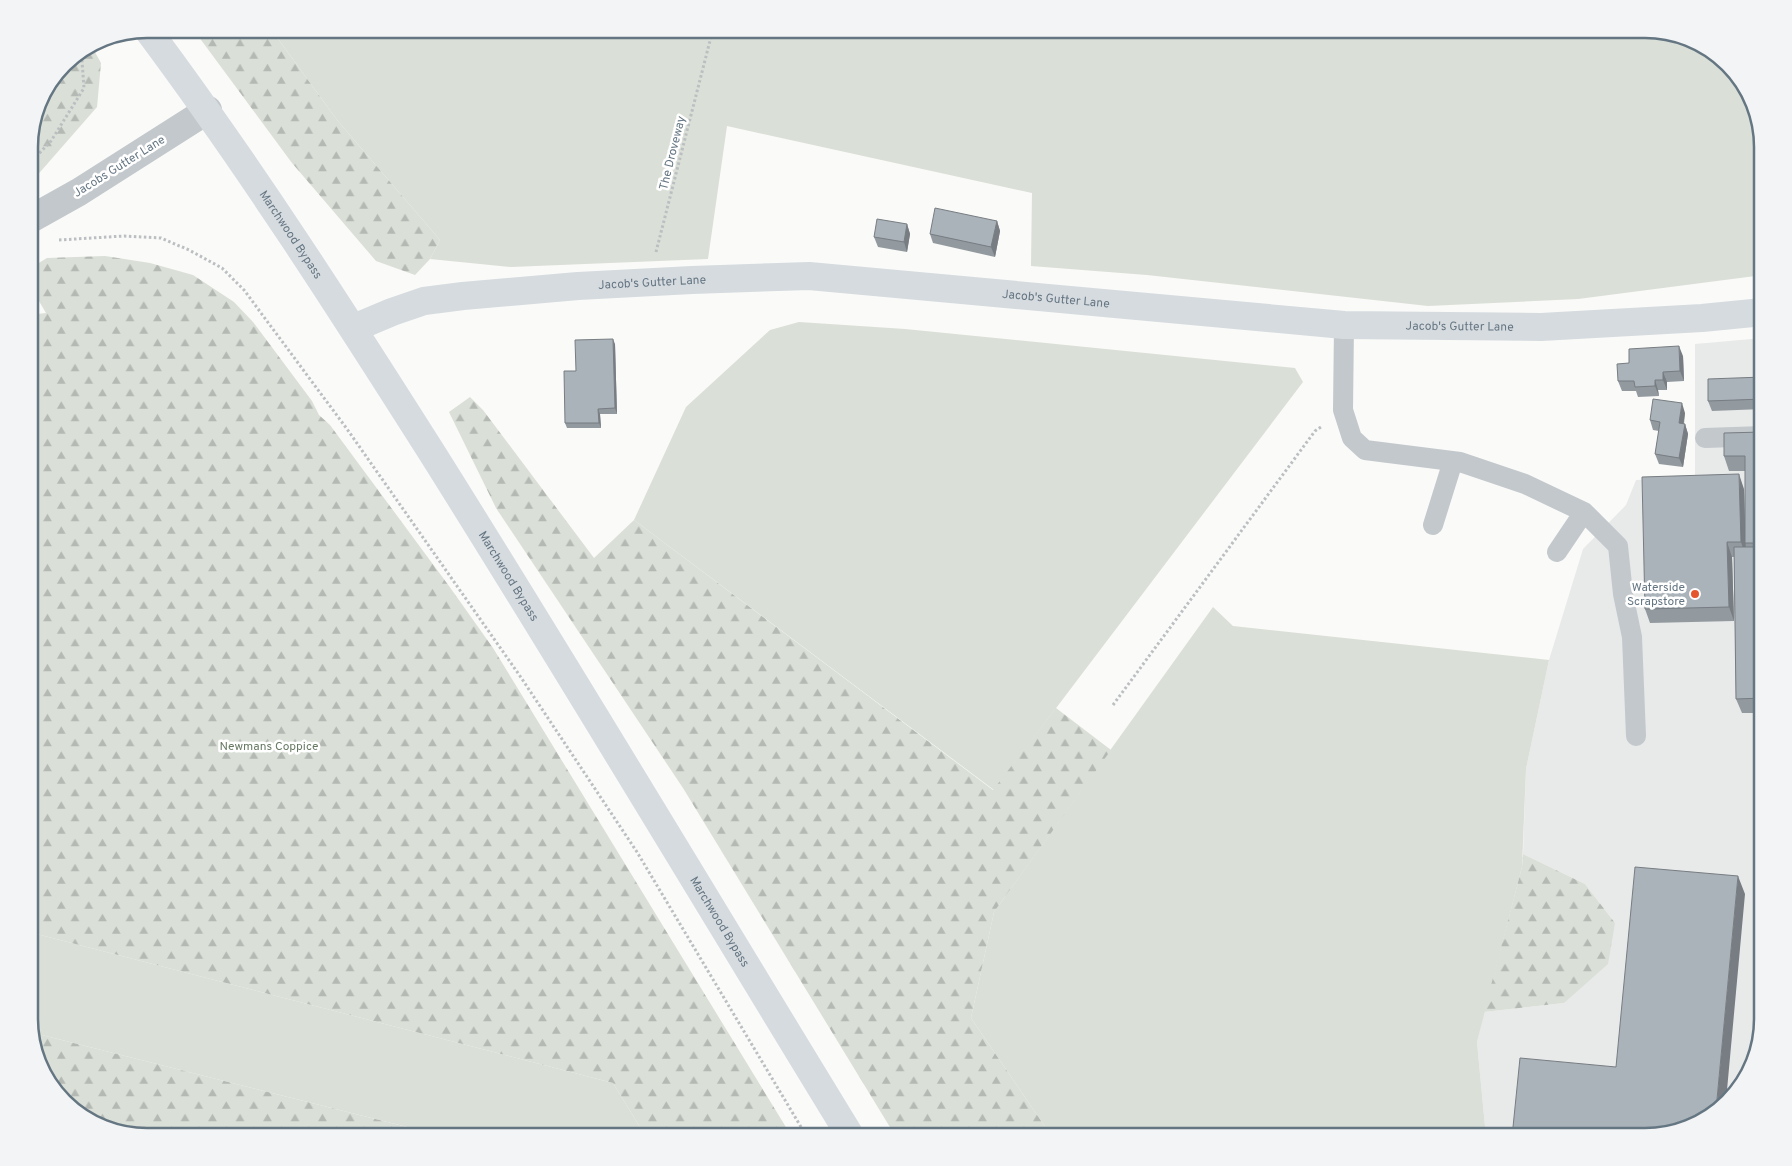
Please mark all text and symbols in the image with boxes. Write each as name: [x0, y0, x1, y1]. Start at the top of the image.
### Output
street label: The Droveway: [656, 114, 690, 192]
street label: Jacobs Gutter Lane: [71, 132, 168, 202]
street label: Marchwood Bypass: [255, 188, 325, 283]
street label: Jacob's Gutter Lane: [598, 273, 706, 294]
street label: Jacob's Gutter Lane: [1001, 287, 1110, 313]
street label: Jacob's Gutter Lane: [1406, 319, 1514, 336]
street label: Marchwood Bypass: [474, 529, 542, 625]
place label: Waterside Scrapstore: [1627, 580, 1685, 610]
marker: Waterside Scrapstore: [1689, 588, 1701, 600]
park label: Newmans Coppice: [220, 739, 318, 755]
street label: Marchwood Bypass: [685, 874, 753, 970]

